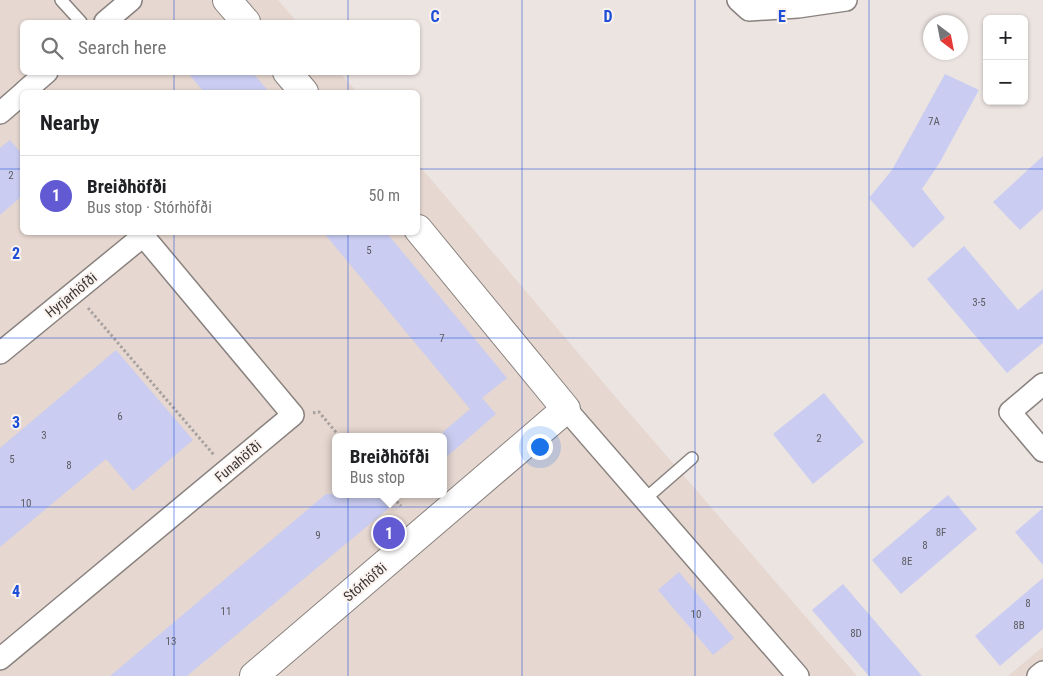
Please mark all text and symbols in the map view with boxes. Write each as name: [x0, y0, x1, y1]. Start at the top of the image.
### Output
text: C: [430, 7, 440, 26]
text: D: [603, 7, 613, 26]
text: E: [778, 7, 786, 26]
north arrow: [923, 15, 968, 60]
map controls: [983, 15, 1028, 105]
button: +: [983, 15, 1028, 60]
search box: [20, 20, 420, 75]
icon: search: [38, 34, 66, 62]
text: Search here: [78, 36, 166, 59]
button: −: [983, 60, 1028, 105]
text: Nearby: [40, 111, 99, 135]
house number: 7A: [928, 115, 941, 128]
house number: 2: [8, 169, 14, 182]
text: Breiðhöfði: [87, 175, 167, 198]
text: 1: [52, 186, 60, 205]
text: 50 m: [368, 186, 400, 205]
text: Bus stop · Stórhöfði: [87, 198, 212, 217]
text: 2: [12, 244, 20, 263]
house number: 5: [366, 244, 372, 257]
street label: Hyrjarhöfði: [42, 269, 100, 321]
house number: 3-5: [972, 296, 986, 309]
house number: 7: [439, 332, 445, 345]
house number: 6: [117, 410, 123, 423]
text: 3: [12, 413, 20, 432]
house number: 3: [41, 429, 47, 442]
house number: 2: [816, 432, 822, 445]
popup: [332, 433, 447, 498]
your location: [527, 434, 553, 460]
street label: Funahöfði: [212, 437, 264, 485]
text: Breiðhöfði: [350, 445, 429, 468]
house number: 5: [9, 453, 15, 466]
house number: 8: [66, 459, 72, 472]
text: Bus stop: [350, 468, 405, 487]
house number: 10: [21, 497, 31, 510]
pin: 1: [373, 514, 405, 552]
house number: 8F: [936, 526, 946, 539]
house number: 9: [315, 529, 321, 542]
house number: 8: [922, 539, 928, 552]
house number: 8E: [902, 555, 913, 568]
street label: Stórhöfði: [340, 559, 390, 605]
text: 4: [12, 582, 20, 601]
house number: 8: [1025, 597, 1031, 610]
house number: 11: [221, 605, 231, 618]
house number: 10: [691, 608, 701, 621]
house number: 8B: [1013, 619, 1025, 632]
house number: 8D: [850, 627, 862, 640]
house number: 13: [166, 635, 176, 648]

